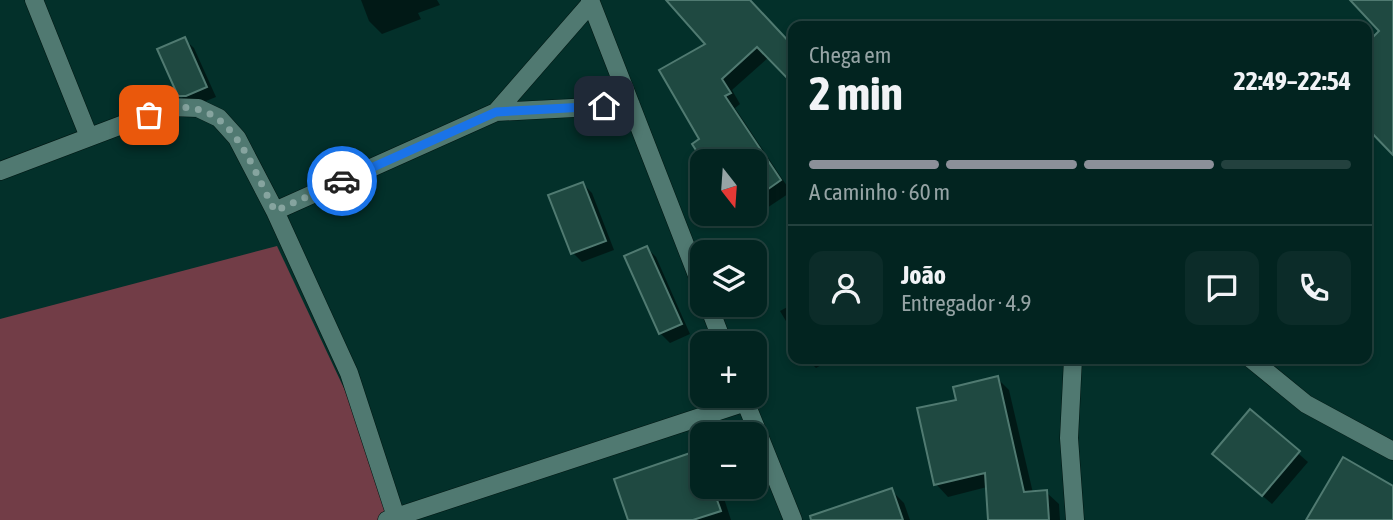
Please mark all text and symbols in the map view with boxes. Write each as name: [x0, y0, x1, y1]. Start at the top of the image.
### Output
text: Chega em: [809, 42, 891, 68]
text: 22:49–22:54: [1234, 66, 1351, 96]
text: 2 min: [809, 67, 903, 120]
pin: [574, 76, 634, 136]
pin: [119, 85, 179, 145]
icon: home: [585, 87, 623, 125]
icon: bag: [130, 96, 168, 134]
courier: [307, 146, 377, 216]
north arrow: [690, 149, 766, 226]
map controls: [690, 149, 767, 499]
icon: car: [323, 162, 361, 200]
text: A caminho · 60 m: [809, 179, 950, 205]
button: layers: [690, 240, 767, 317]
button: person: [809, 251, 883, 325]
button: chat: [1185, 251, 1259, 325]
button: phone: [1277, 251, 1351, 325]
text: João: [901, 260, 946, 290]
text: Entregador · 4.9: [901, 290, 1031, 316]
button: +: [690, 331, 767, 408]
button: −: [690, 422, 767, 499]

